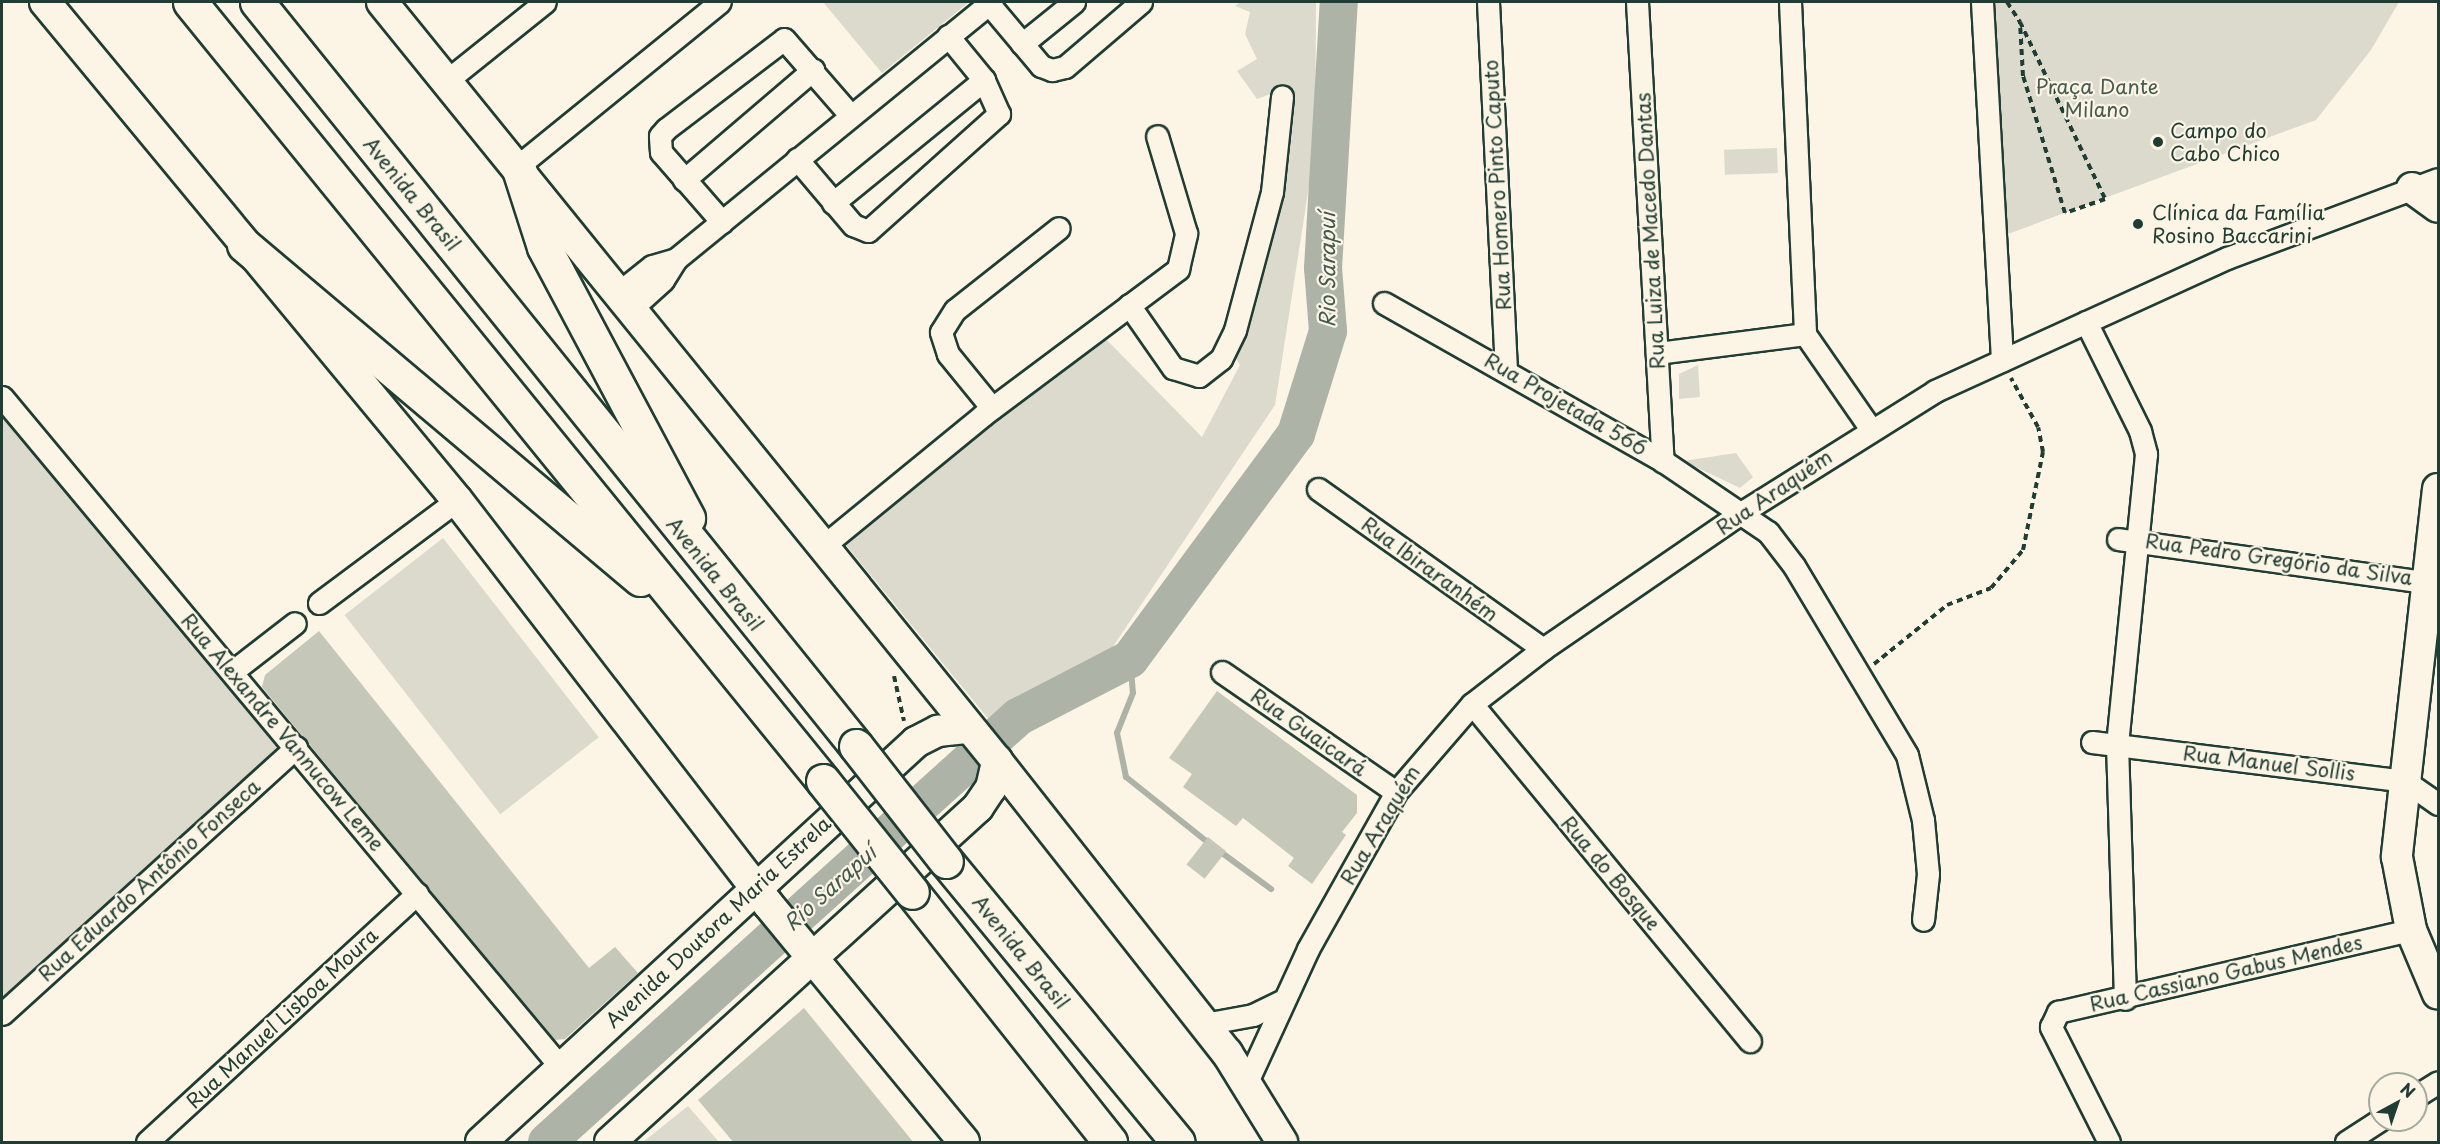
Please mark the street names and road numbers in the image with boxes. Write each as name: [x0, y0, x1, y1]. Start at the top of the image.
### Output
street label: Rua Homero Pinto Caputo: [1478, 58, 1516, 312]
street label: Rua Luiza de Macedo Dantas: [1631, 90, 1669, 372]
street label: Avenida Brasil: [359, 132, 465, 256]
street label: Rua Projetada 566: [1480, 347, 1652, 461]
street label: Rua Araquém: [1712, 444, 1836, 540]
street label: Rua Ibiraranhém: [1357, 511, 1503, 627]
street label: Avenida Brasil: [662, 512, 768, 636]
street label: Rua Pedro Gregório da Silva: [2142, 528, 2416, 590]
street label: Rua Alexandre Vannucow Leme: [177, 608, 389, 856]
street label: Rua Guaicará: [1246, 683, 1372, 781]
street label: Rua Manuel Sollis: [2181, 741, 2357, 785]
street label: Rua Araquém: [1335, 761, 1425, 889]
street label: Rua Eduardo Antônio Fonseca: [33, 774, 265, 986]
street label: Avenida Doutora Maria Estrela: [601, 811, 835, 1033]
street label: Rua do Bosque: [1556, 811, 1666, 935]
street label: Avenida Brasil: [968, 890, 1074, 1014]
street label: Rua Manuel Lisboa Moura: [181, 923, 383, 1113]
street label: Rua Cassiano Gabus Mendes: [2087, 930, 2365, 1016]

